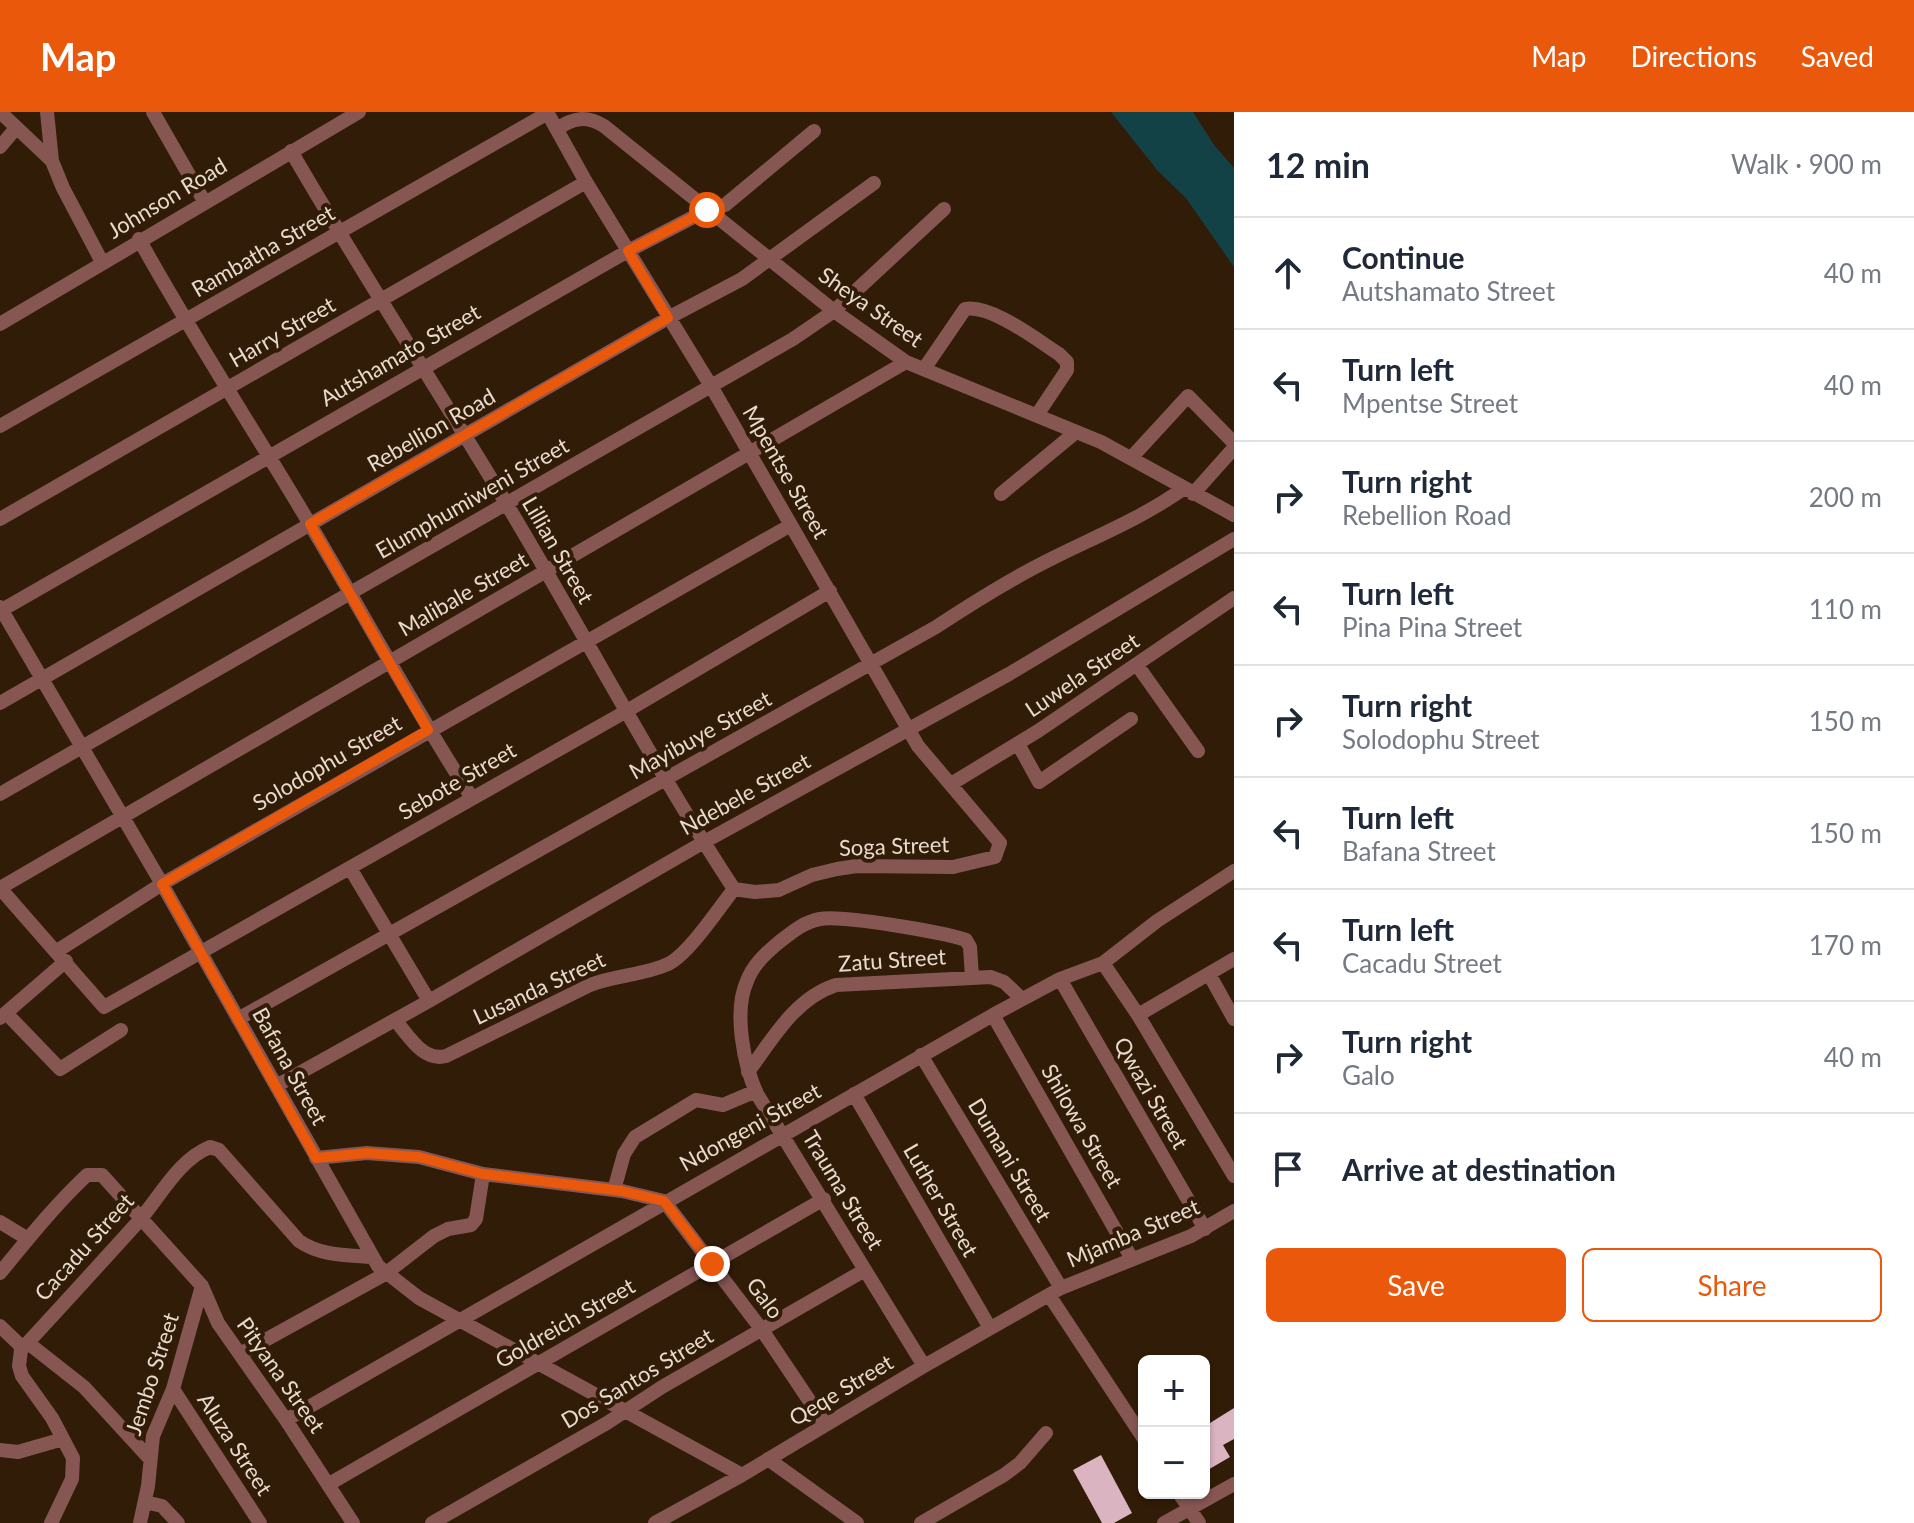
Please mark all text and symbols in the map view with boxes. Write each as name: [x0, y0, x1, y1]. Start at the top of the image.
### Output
text: Map: [40, 33, 116, 79]
text: Map: [1531, 39, 1586, 73]
text: Directions: [1630, 39, 1757, 73]
text: Saved: [1801, 39, 1874, 73]
text: 12 min: [1266, 144, 1370, 185]
text: Walk · 900 m: [1731, 148, 1882, 180]
street label: Johnson Road: [102, 151, 231, 244]
route start: [689, 192, 725, 228]
street label: Rambatha Street: [187, 199, 339, 302]
text: Continue: [1342, 239, 1465, 275]
icon: ahead: [1266, 251, 1310, 295]
text: 40 m: [1824, 257, 1882, 289]
street label: Sheya Street: [814, 261, 929, 352]
text: Autshamato Street: [1342, 275, 1555, 307]
street label: Harry Street: [224, 290, 340, 373]
street label: Autshamato Street: [315, 298, 485, 411]
text: Turn left: [1342, 351, 1454, 387]
icon: left: [1266, 363, 1310, 407]
text: 40 m: [1824, 369, 1882, 401]
street label: Rebellion Road: [362, 382, 500, 477]
text: Mpentse Street: [1342, 387, 1518, 419]
street label: Mpentse Street: [738, 401, 835, 543]
street label: Elumphumiweni Street: [370, 431, 573, 564]
text: Turn right: [1342, 463, 1472, 499]
icon: right: [1266, 475, 1310, 519]
text: 200 m: [1809, 481, 1882, 513]
street label: Lillian Street: [517, 491, 600, 608]
text: Rebellion Road: [1342, 499, 1512, 531]
street label: Malibale Street: [393, 546, 532, 642]
text: Turn left: [1342, 575, 1454, 611]
icon: left: [1266, 587, 1310, 631]
text: 110 m: [1809, 593, 1882, 625]
text: Pina Pina Street: [1342, 611, 1522, 643]
street label: Luwela Street: [1020, 627, 1144, 723]
street label: Mayibuye Street: [624, 684, 776, 785]
text: Turn right: [1342, 687, 1472, 723]
icon: right: [1266, 699, 1310, 743]
text: 150 m: [1809, 705, 1882, 737]
street label: Solodophu Street: [248, 709, 406, 816]
text: Solodophu Street: [1342, 723, 1540, 755]
street label: Sebote Street: [393, 736, 520, 825]
street label: Ndebele Street: [675, 747, 815, 840]
text: Turn left: [1342, 799, 1454, 835]
icon: left: [1266, 811, 1310, 855]
text: 150 m: [1809, 817, 1882, 849]
street label: Soga Street: [838, 830, 950, 861]
text: Bafana Street: [1342, 835, 1496, 867]
text: Turn left: [1342, 911, 1454, 947]
icon: left: [1266, 923, 1310, 967]
text: 170 m: [1809, 929, 1882, 961]
street label: Zatu Street: [837, 942, 947, 977]
street label: Lusanda Street: [469, 945, 609, 1030]
text: Cacadu Street: [1342, 947, 1502, 979]
street label: Bafana Street: [247, 1002, 334, 1129]
text: Turn right: [1342, 1023, 1472, 1059]
street label: Qwazi Street: [1109, 1032, 1194, 1153]
icon: right: [1266, 1035, 1310, 1079]
text: 40 m: [1824, 1041, 1882, 1073]
street label: Shilowa Street: [1036, 1059, 1129, 1193]
text: Galo: [1342, 1059, 1395, 1091]
street label: Ndongeni Street: [674, 1077, 825, 1177]
street label: Dumani Street: [963, 1093, 1058, 1226]
street label: Trauma Street: [797, 1125, 890, 1254]
street label: Luther Street: [898, 1139, 985, 1261]
icon: arrive: [1266, 1147, 1310, 1191]
text: Arrive at destination: [1342, 1151, 1616, 1187]
street label: Cacadu Street: [28, 1187, 139, 1306]
street label: Mjamba Street: [1062, 1192, 1203, 1273]
route end: [694, 1246, 730, 1282]
button: Save: [1266, 1248, 1566, 1322]
button: Share: [1582, 1248, 1882, 1322]
street label: Goldreich Street: [490, 1272, 639, 1373]
street label: Galo: [741, 1272, 790, 1324]
street label: Jembo Street: [119, 1309, 184, 1438]
street label: Pityana Street: [232, 1312, 331, 1438]
street label: Dos Santos Street: [556, 1322, 718, 1434]
street label: Qeqe Street: [784, 1348, 898, 1431]
map controls: [1138, 1355, 1210, 1499]
button: +: [1138, 1355, 1210, 1427]
street label: Aluza Street: [192, 1387, 279, 1500]
button: −: [1138, 1427, 1210, 1499]

